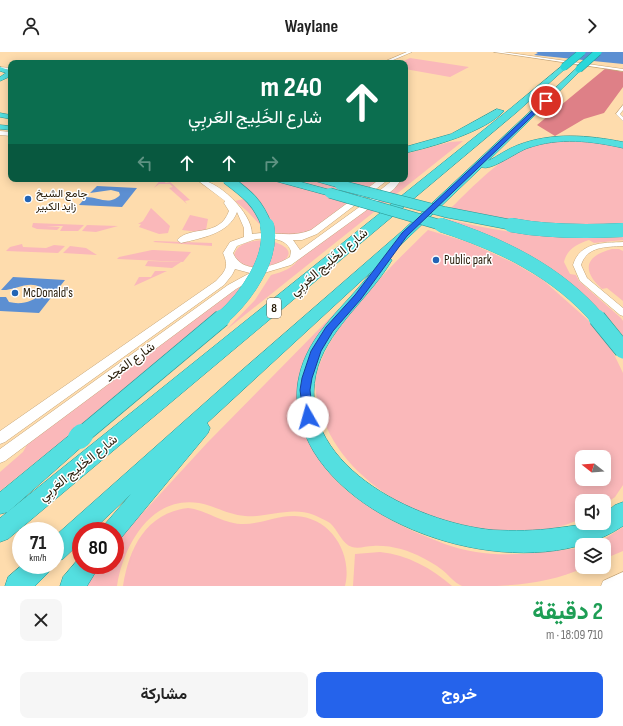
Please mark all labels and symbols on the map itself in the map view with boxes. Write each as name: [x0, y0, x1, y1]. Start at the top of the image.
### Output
pin: [529, 84, 563, 118]
place label: جامع الشيخ زايد الكبير: [35, 187, 88, 213]
marker: جامع الشيخ زايد الكبير: [23, 194, 33, 204]
street label: شارع الخَلِيج العَربِي: [287, 225, 373, 301]
place label: Public park: [444, 252, 492, 268]
marker: Public park: [431, 255, 441, 265]
place label: McDonald's: [23, 285, 73, 301]
marker: McDonald's: [10, 288, 20, 298]
road number: 8: [267, 298, 281, 318]
street label: شارع المَجد: [102, 338, 159, 386]
position arrow: [287, 396, 329, 438]
street label: شارع الخَلِيج العَربِي: [35, 431, 122, 506]
north arrow: [575, 450, 611, 486]
speed limit sign: 80: [72, 522, 124, 574]

